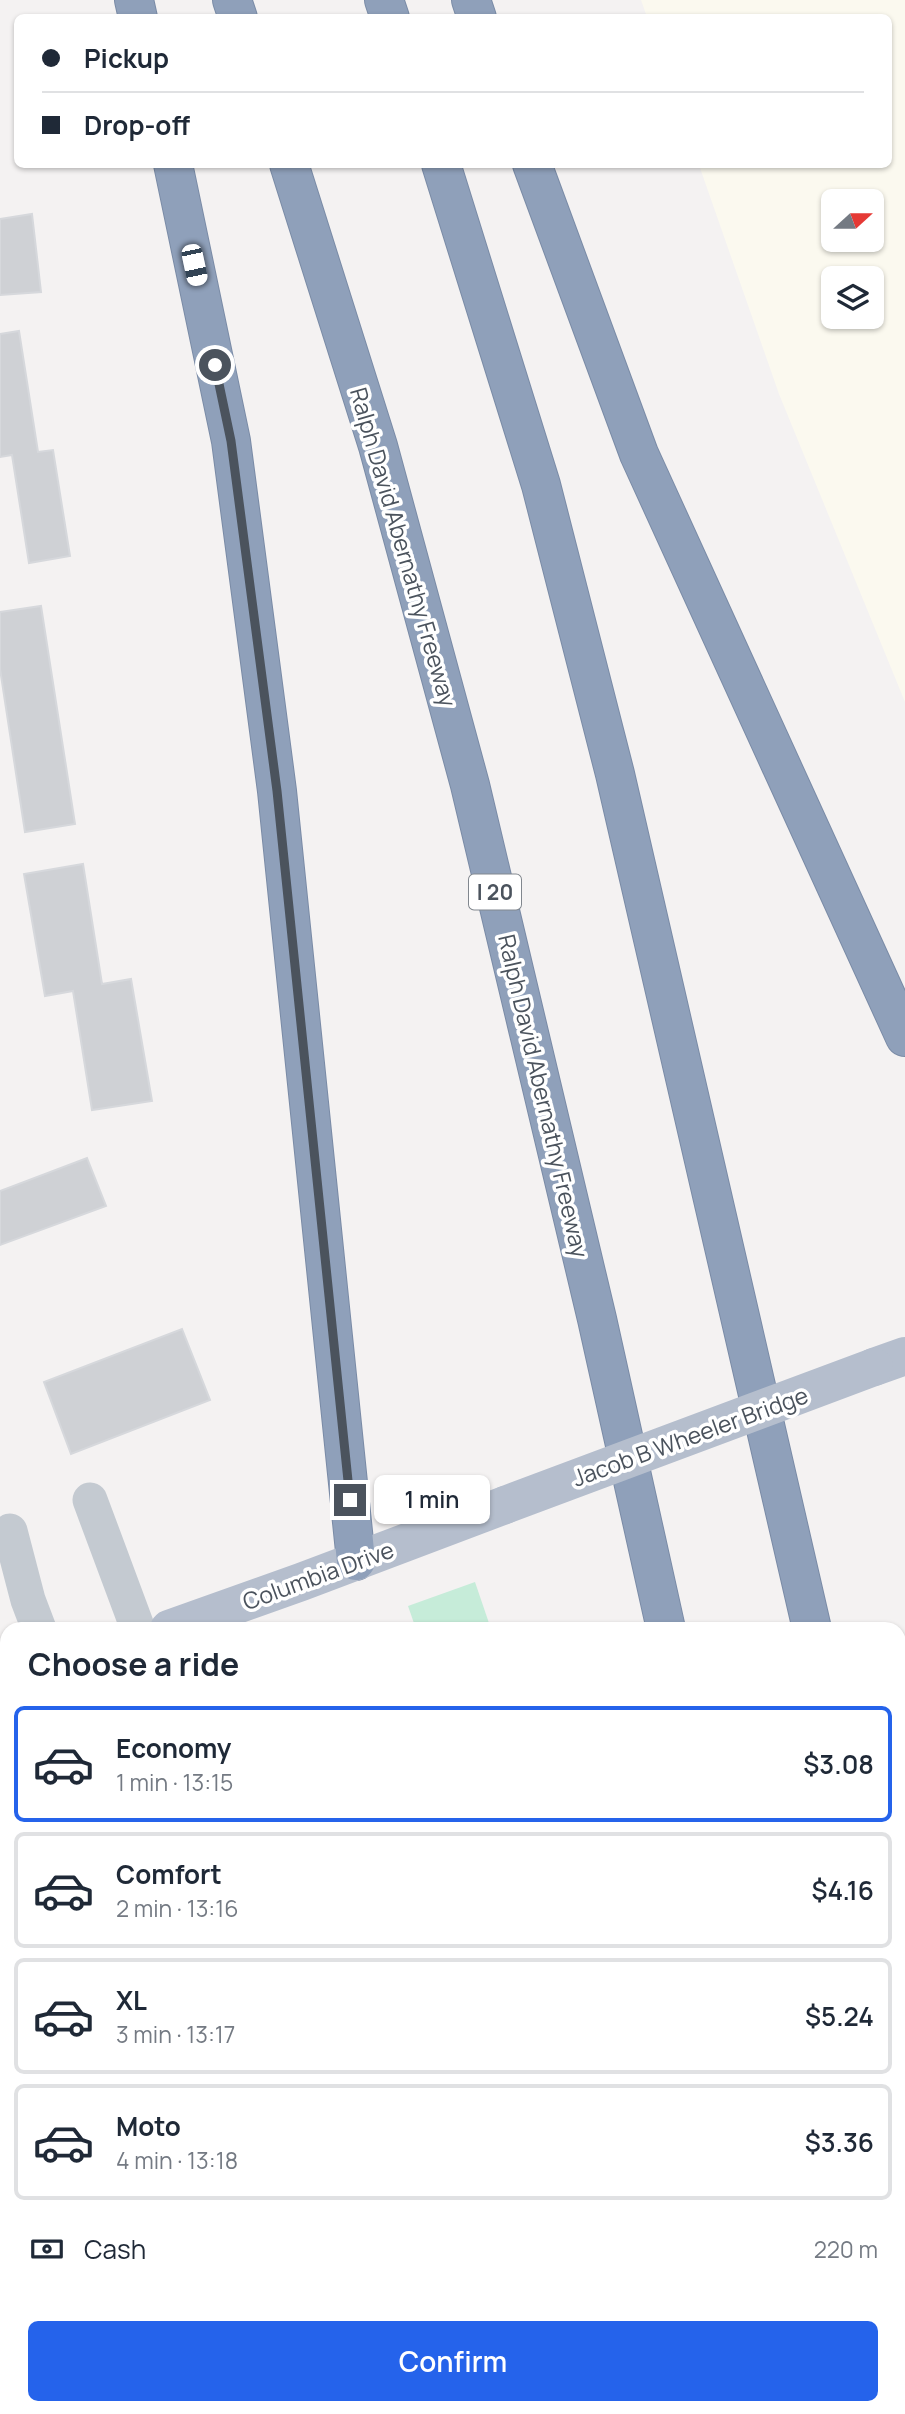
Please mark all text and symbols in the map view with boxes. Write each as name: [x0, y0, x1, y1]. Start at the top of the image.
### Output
text: Pickup: [84, 40, 169, 76]
text: Drop-off: [84, 107, 190, 143]
north arrow: [821, 189, 884, 252]
map controls: [821, 189, 884, 329]
car: [180, 242, 209, 288]
button: layers: [821, 266, 884, 329]
route start: [199, 349, 231, 381]
street label: Ralph David Abernathy Freeway: [343, 384, 465, 710]
road number: I 20: [469, 874, 521, 910]
street label: Ralph David Abernathy Freeway: [491, 931, 597, 1261]
street label: Jacob B Wheeler Bridge: [568, 1378, 812, 1494]
callout: 1 min: [374, 1476, 490, 1524]
text: 1 min: [405, 1483, 459, 1515]
route end: [334, 1484, 366, 1516]
street label: Columbia Drive: [238, 1533, 398, 1617]
text: Choose a ride: [28, 1642, 239, 1686]
text: Economy: [116, 1730, 231, 1766]
icon: car: [32, 1733, 95, 1796]
text: $3.08: [803, 1746, 874, 1782]
text: 1 min · 13:15: [116, 1766, 233, 1798]
text: Comfort: [116, 1856, 222, 1892]
icon: car: [32, 1859, 95, 1922]
text: $4.16: [811, 1872, 874, 1908]
text: 2 min · 13:16: [116, 1892, 238, 1924]
text: XL: [116, 1982, 147, 2018]
icon: car: [32, 1985, 95, 2048]
text: $5.24: [805, 1998, 874, 2034]
text: 3 min · 13:17: [116, 2018, 235, 2050]
text: Moto: [116, 2108, 181, 2144]
icon: car: [32, 2111, 95, 2174]
text: $3.36: [805, 2124, 874, 2160]
text: 4 min · 13:18: [116, 2144, 238, 2176]
icon: cash: [28, 2230, 66, 2268]
text: Cash: [84, 2231, 146, 2267]
text: 220 m: [814, 2233, 878, 2265]
button: Confirm: [28, 2321, 878, 2401]

